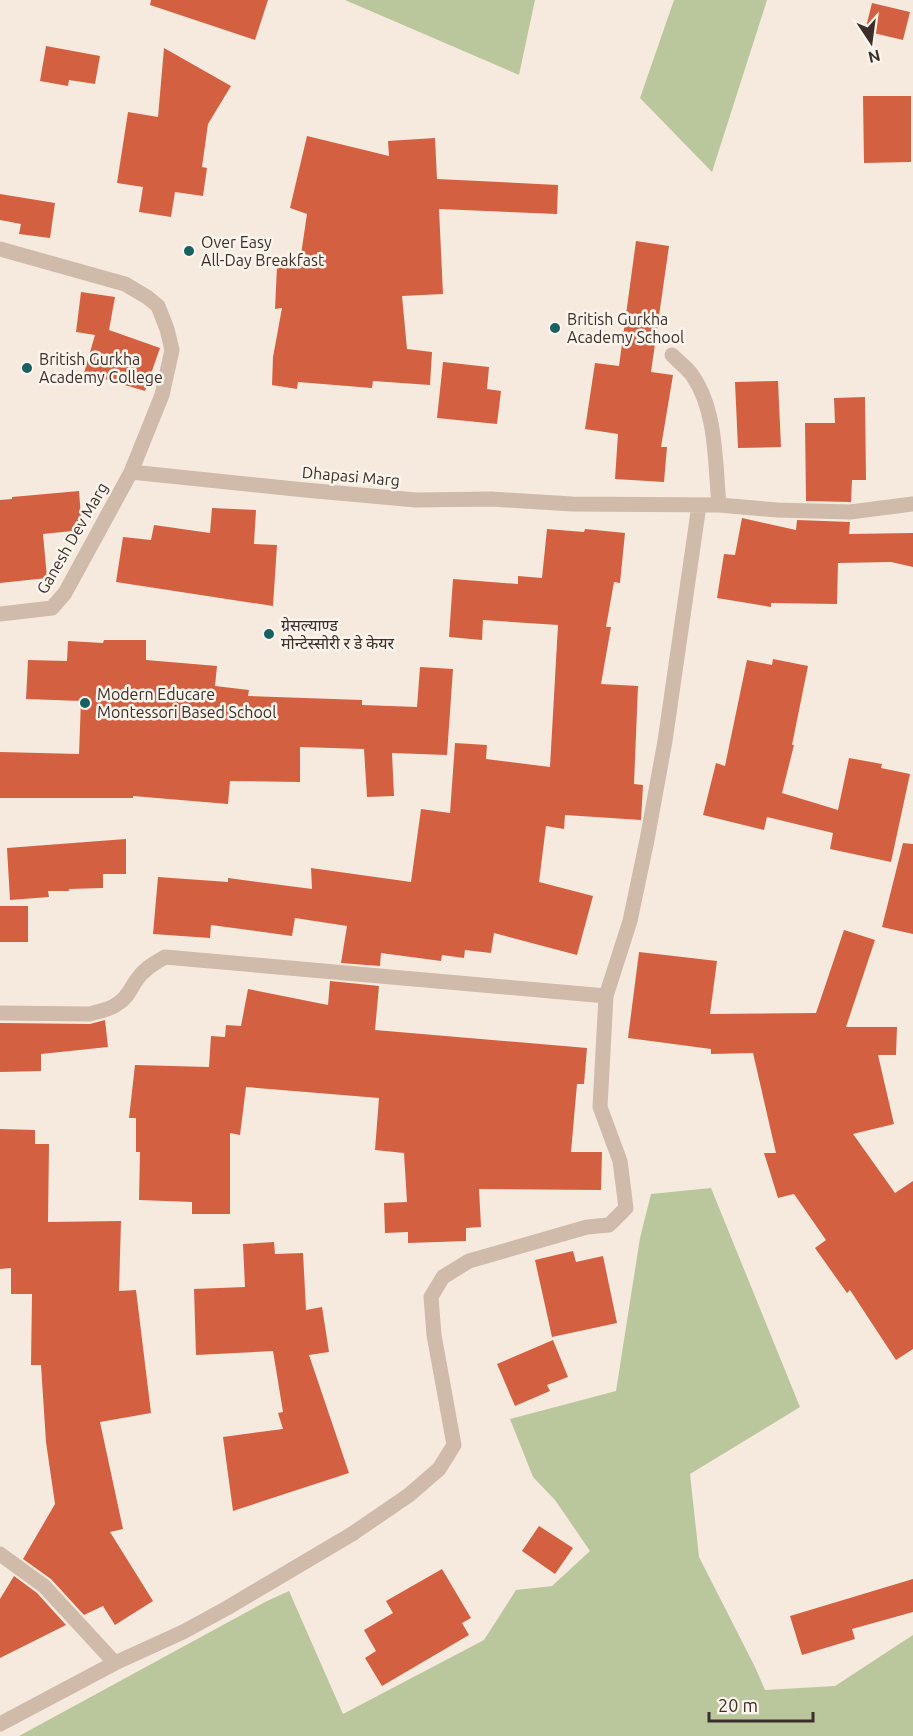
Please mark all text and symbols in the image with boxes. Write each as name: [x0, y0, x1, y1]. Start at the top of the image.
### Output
north arrow: [841, 12, 901, 72]
text: N: [867, 47, 882, 67]
place label: Over Easy All-Day Breakfast: [201, 233, 325, 269]
marker: Over Easy All-Day Breakfast: [182, 244, 196, 258]
place label: British Gurkha Academy School: [567, 310, 684, 346]
marker: British Gurkha Academy School: [548, 321, 562, 335]
place label: British Gurkha Academy College: [39, 350, 163, 386]
marker: British Gurkha Academy College: [20, 361, 34, 375]
street label: Dhapasi Marg: [301, 463, 401, 489]
street label: Ganesh Dev Marg: [33, 479, 111, 597]
place label: ग्रेसल्याण्ड मोन्टेस्सोरी र डे केयर: [281, 616, 394, 652]
marker: ग्रेसल्याण्ड मोन्टेस्सोरी र डे केयर: [262, 627, 276, 641]
place label: Modern Educare Montessori Based School: [97, 685, 276, 721]
marker: Modern Educare Montessori Based School: [78, 696, 92, 710]
scale bar: [709, 1685, 812, 1723]
text: 20 m: [718, 1695, 758, 1715]

